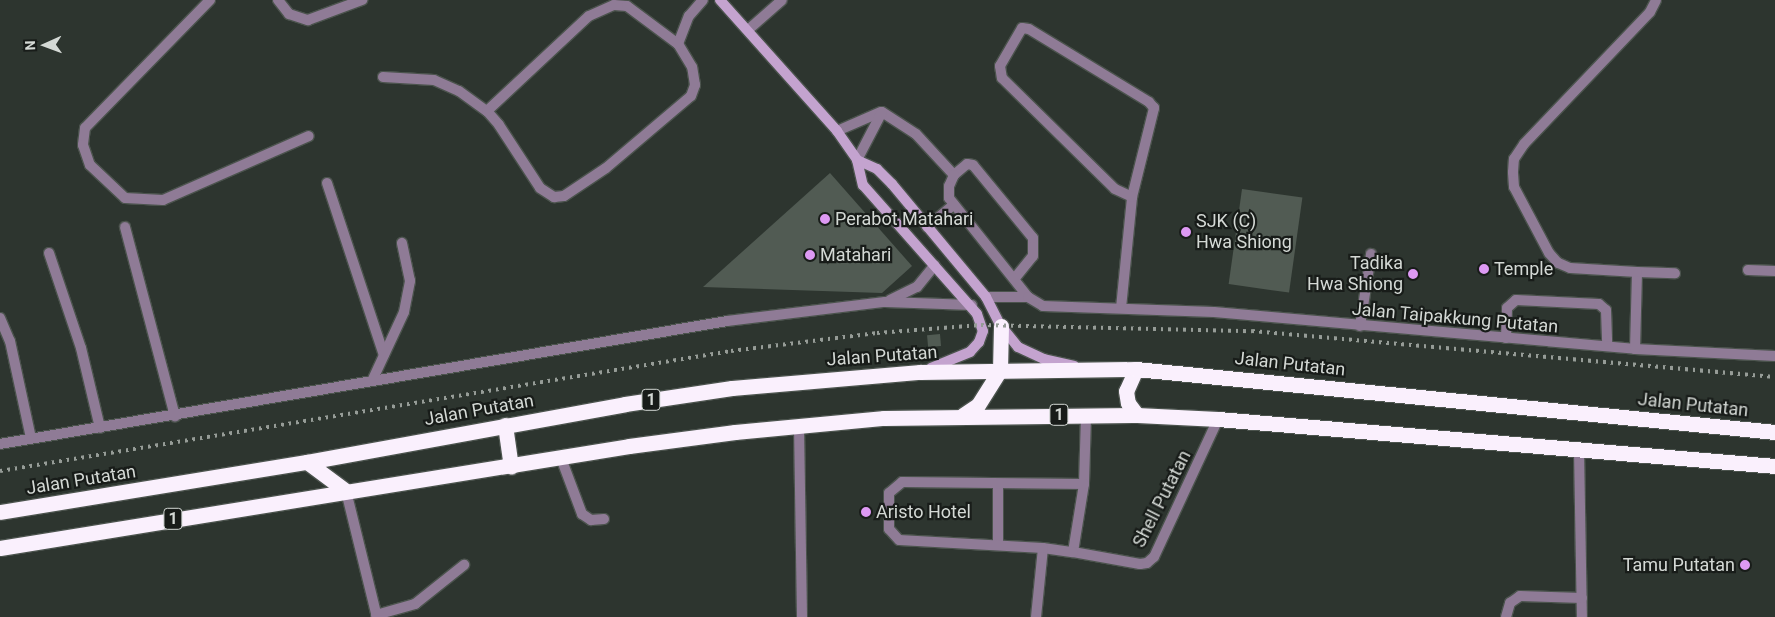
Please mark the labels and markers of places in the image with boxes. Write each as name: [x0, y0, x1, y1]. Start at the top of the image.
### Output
place label: Perabot Matahari: [835, 208, 973, 230]
place label: SJK (C) Hwa Shiong: [1196, 211, 1292, 253]
marker: Perabot Matahari: [819, 213, 831, 225]
marker: SJK (C) Hwa Shiong: [1180, 226, 1192, 238]
place label: Matahari: [820, 244, 891, 266]
marker: Matahari: [804, 249, 816, 261]
place label: Tadika Hwa Shiong: [1307, 253, 1403, 296]
place label: Temple: [1494, 258, 1553, 280]
marker: Temple: [1478, 263, 1490, 275]
marker: Tadika Hwa Shiong: [1407, 268, 1419, 280]
place label: Aristo Hotel: [876, 501, 971, 523]
marker: Aristo Hotel: [860, 506, 872, 518]
place label: Tamu Putatan: [1623, 554, 1735, 576]
marker: Tamu Putatan: [1739, 559, 1751, 571]

